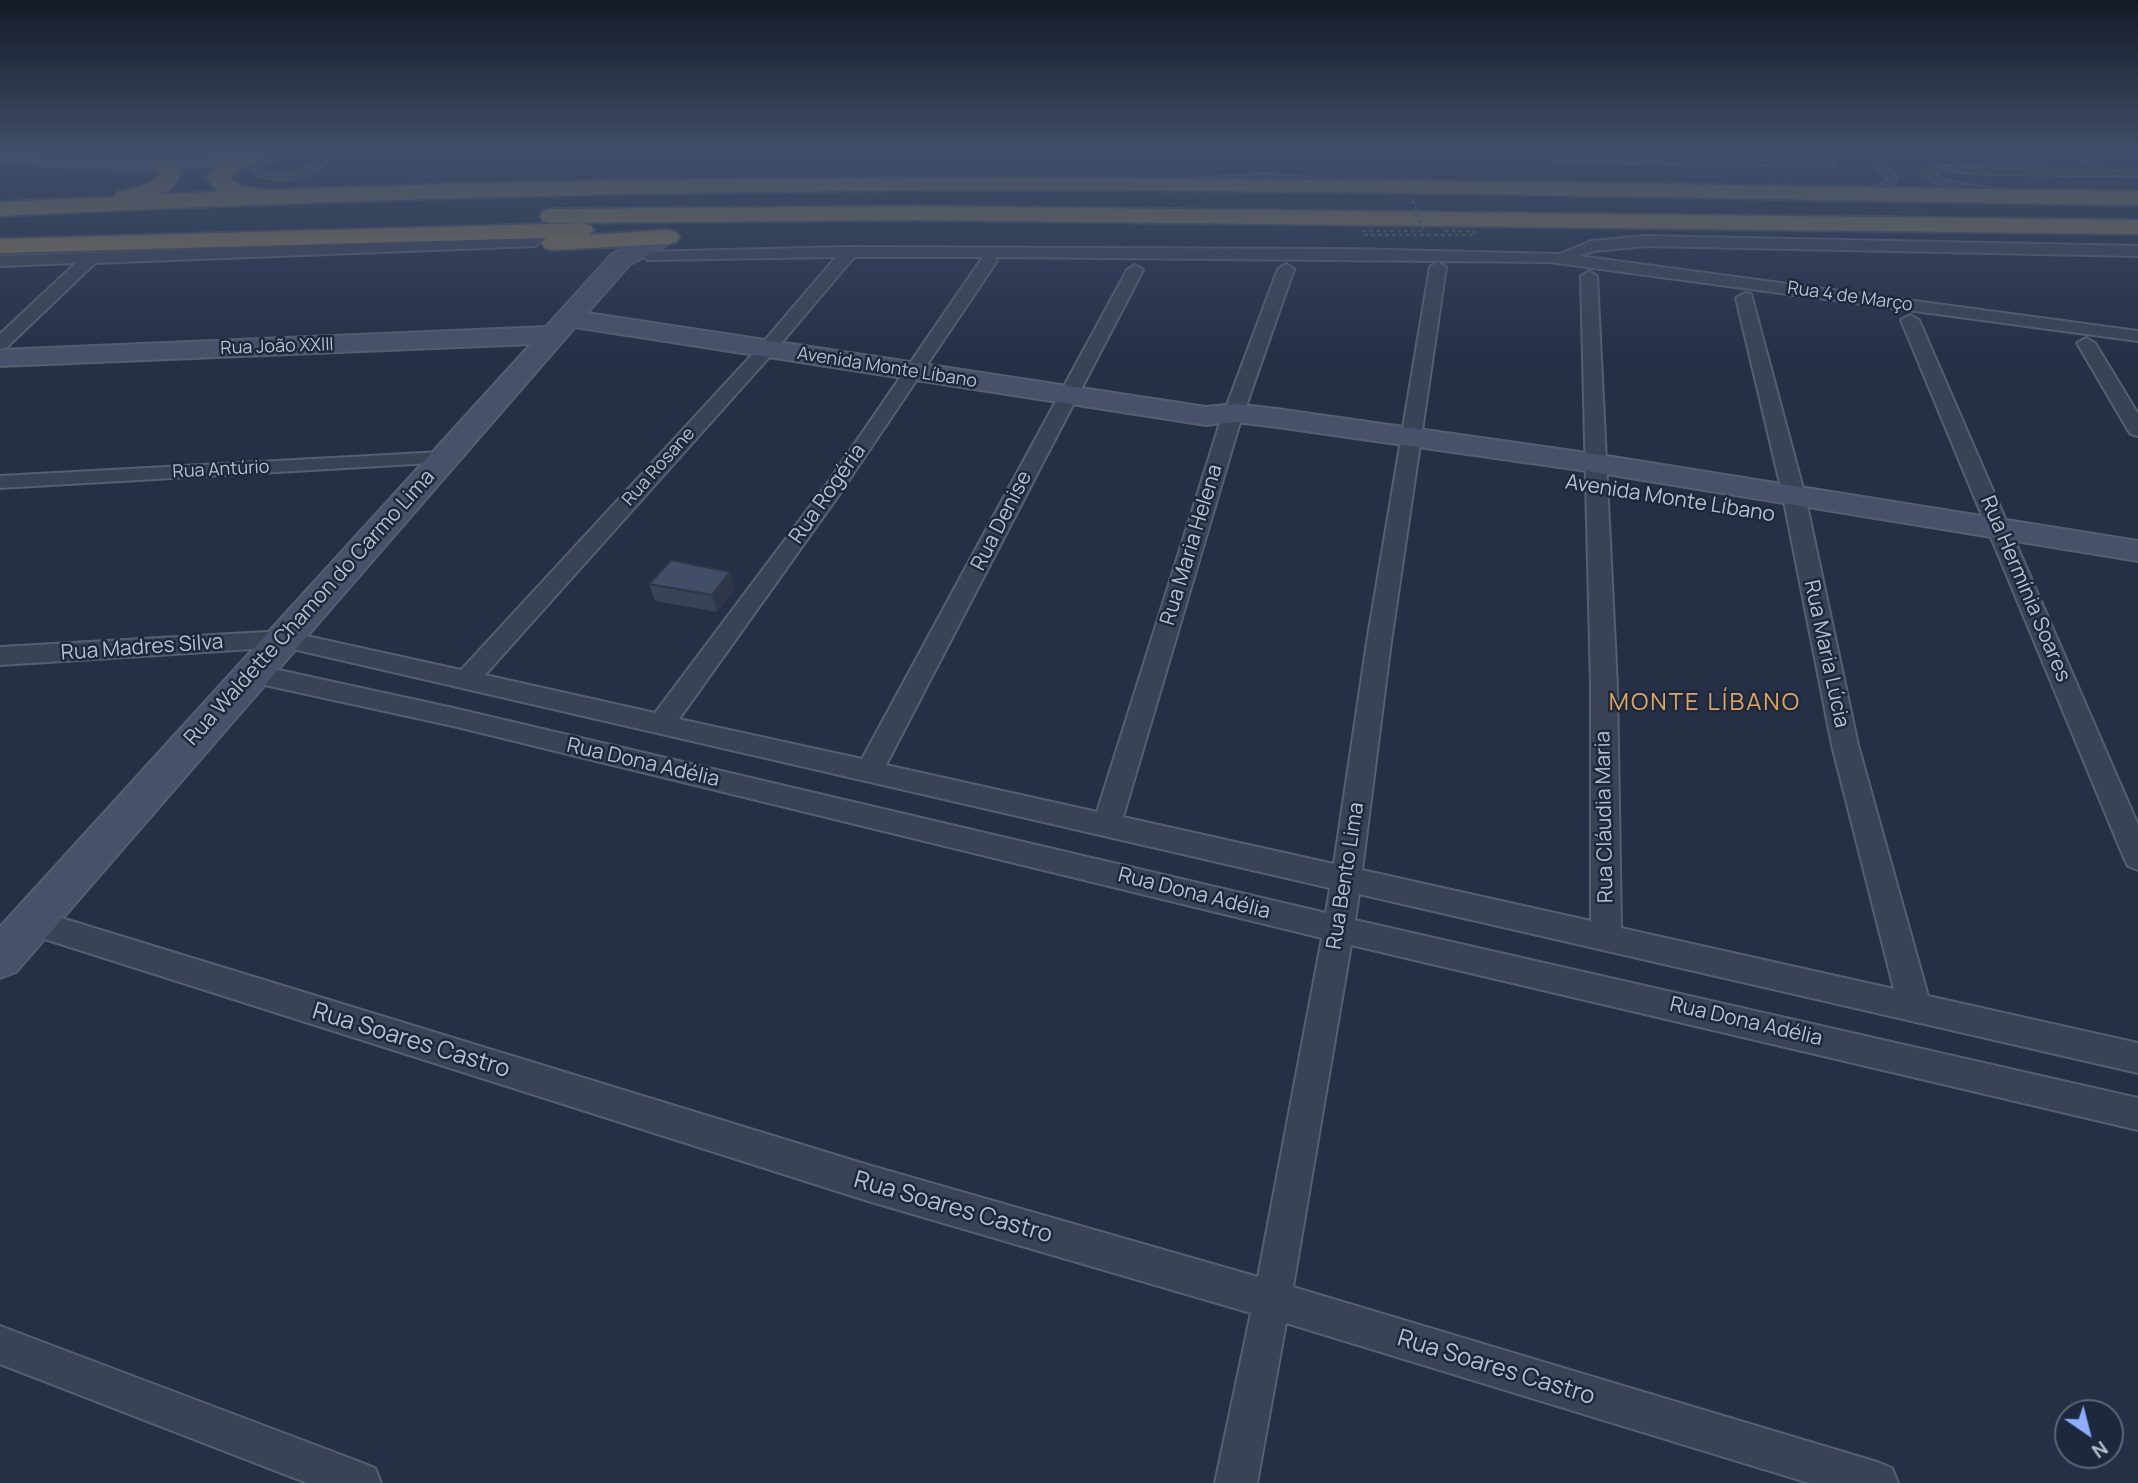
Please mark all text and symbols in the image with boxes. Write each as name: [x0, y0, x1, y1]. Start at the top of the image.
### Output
street label: Rua 4 de Março: [1786, 278, 1914, 316]
street label: Rua João XXIII: [220, 334, 334, 360]
street label: Avenida Monte Líbano: [796, 343, 978, 393]
street label: Rua Rosane: [618, 423, 700, 511]
street label: Rua Rogéria: [784, 439, 872, 549]
street label: Rua Antúrio: [172, 457, 270, 483]
street label: Rua Maria Helena: [1156, 462, 1228, 628]
street label: Rua Waldette Chamon do Carmo Lima: [179, 465, 441, 751]
street label: Rua Denise: [966, 467, 1038, 575]
street label: Avenida Monte Líbano: [1563, 470, 1777, 528]
street label: Rua Hermínia Soares: [1974, 492, 2076, 686]
street label: Rua Maria Lúcia: [1798, 578, 1854, 730]
street label: Rua Madres Silva: [60, 630, 224, 666]
district label: MONTE LÍBANO: [1610, 689, 1800, 717]
street label: Rua Cláudia Maria: [1591, 731, 1619, 903]
street label: Rua Dona Adélia: [564, 733, 722, 793]
street label: Rua Bento Lima: [1322, 801, 1370, 951]
street label: Rua Dona Adélia: [1115, 863, 1273, 925]
street label: Rua Dona Adélia: [1667, 992, 1825, 1052]
street label: Rua Soares Castro: [309, 997, 513, 1085]
street label: Rua Soares Castro: [850, 1166, 1056, 1250]
street label: Rua Soares Castro: [1394, 1324, 1598, 1412]
north arrow: [2054, 1399, 2124, 1469]
text: N: [2087, 1435, 2113, 1464]

